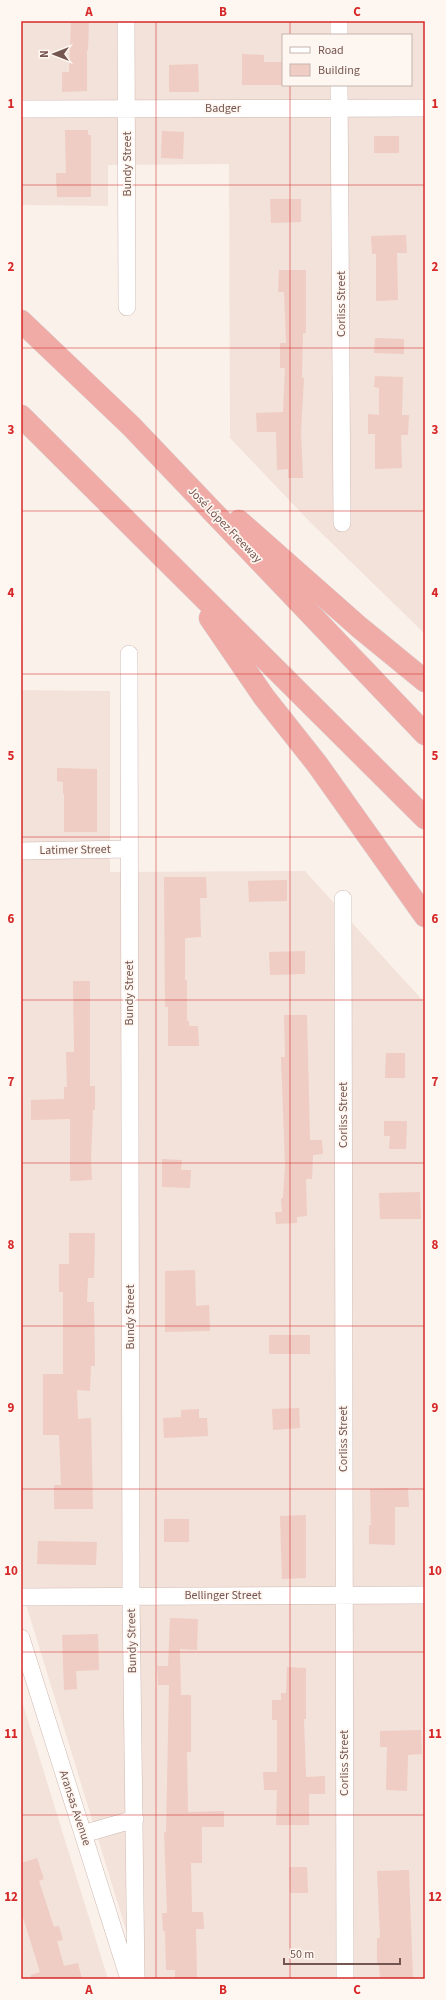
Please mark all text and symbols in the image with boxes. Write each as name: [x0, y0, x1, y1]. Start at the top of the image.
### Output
text: A: [84, 3, 93, 21]
text: B: [219, 3, 227, 21]
text: C: [353, 3, 361, 21]
north arrow: [34, 34, 74, 74]
legend: [282, 34, 412, 86]
text: Road: [318, 42, 344, 59]
text: N: [37, 50, 52, 58]
text: Building: [318, 62, 360, 79]
text: 1: [8, 95, 15, 113]
text: 1: [432, 95, 439, 113]
street label: Badger: [205, 100, 242, 117]
street label: Bundy Street: [119, 132, 136, 196]
text: 2: [8, 258, 15, 276]
text: 2: [432, 258, 439, 276]
street label: Corliss Street: [333, 271, 350, 337]
text: 3: [8, 421, 15, 439]
text: 3: [432, 421, 439, 439]
street label: José López Freeway: [184, 483, 266, 567]
text: 4: [8, 584, 15, 602]
text: 4: [432, 584, 439, 602]
text: 5: [8, 747, 15, 765]
text: 5: [432, 747, 439, 765]
street label: Latimer Street: [39, 841, 111, 859]
text: 6: [8, 910, 15, 928]
text: 6: [432, 910, 439, 928]
street label: Bundy Street: [121, 961, 138, 1025]
text: 7: [8, 1073, 15, 1091]
text: 7: [432, 1073, 439, 1091]
street label: Corliss Street: [335, 1082, 352, 1148]
text: 8: [8, 1236, 15, 1254]
text: 8: [432, 1236, 439, 1254]
street label: Bundy Street: [122, 1285, 139, 1349]
text: 9: [8, 1399, 15, 1417]
text: 9: [432, 1399, 439, 1417]
street label: Corliss Street: [335, 1406, 352, 1472]
text: 10: [4, 1562, 18, 1580]
text: 10: [428, 1562, 442, 1580]
street label: Bellinger Street: [184, 1587, 262, 1604]
street label: Bundy Street: [123, 1608, 141, 1674]
text: 11: [4, 1725, 18, 1743]
text: 11: [428, 1725, 442, 1743]
street label: Corliss Street: [336, 1730, 353, 1796]
street label: Aransas Avenue: [55, 1768, 95, 1848]
text: 12: [4, 1888, 18, 1906]
text: 12: [428, 1888, 442, 1906]
scale bar: [284, 1940, 400, 1966]
text: 50 m: [290, 1946, 314, 1963]
text: A: [84, 1981, 93, 1999]
text: B: [219, 1981, 227, 1999]
text: C: [353, 1981, 361, 1999]

